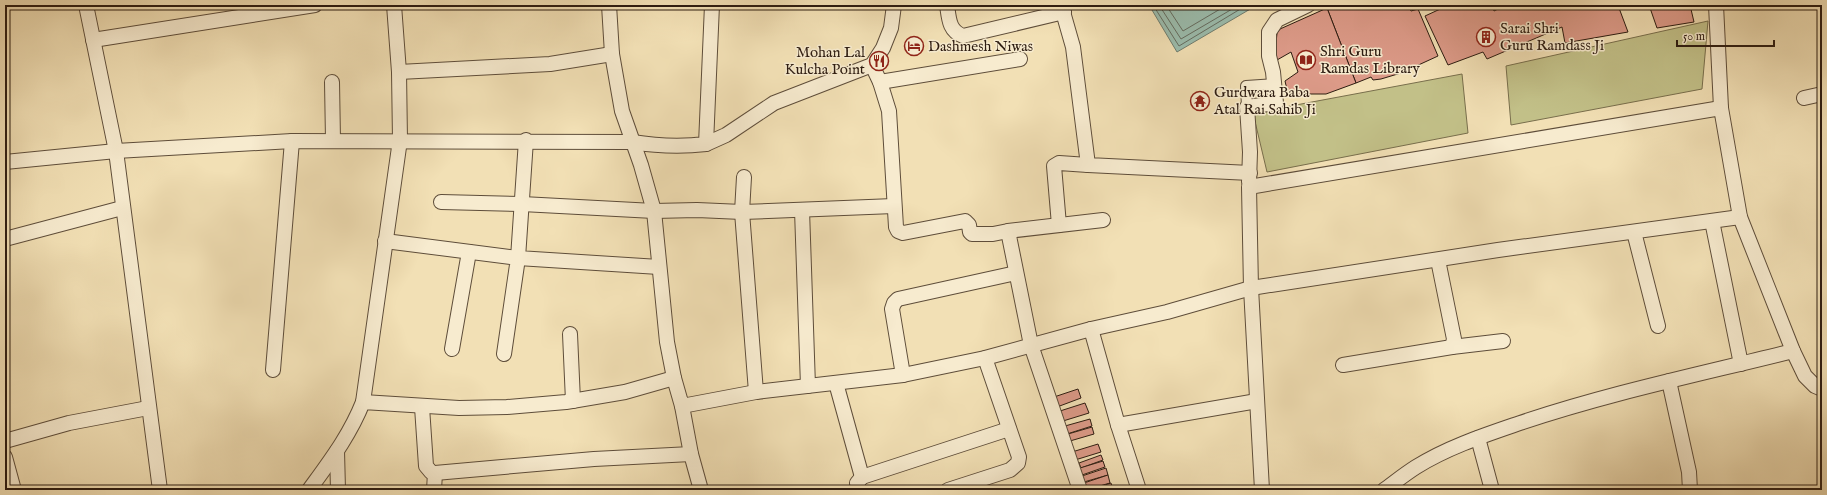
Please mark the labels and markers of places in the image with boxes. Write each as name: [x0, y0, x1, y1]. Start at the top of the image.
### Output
place label: Sarai Shri Guru Ramdass Ji: [1500, 19, 1604, 55]
building icon: Sarai Shri Guru Ramdass Ji: [1475, 26, 1497, 48]
hotel icon: Dashmesh Niwas: [903, 35, 925, 57]
place label: Dashmesh Niwas: [928, 37, 1033, 56]
place label: Shri Guru Ramdas Library: [1320, 42, 1420, 78]
place label: Mohan Lal Kulcha Point: [785, 43, 866, 79]
library icon: Shri Guru Ramdas Library: [1295, 49, 1317, 71]
restaurant icon: Mohan Lal Kulcha Point: [868, 50, 890, 72]
place label: Gurdwara Baba Atal Rai Sahib Ji: [1213, 83, 1316, 119]
temple icon: Gurdwara Baba Atal Rai Sahib Ji: [1189, 90, 1211, 112]

